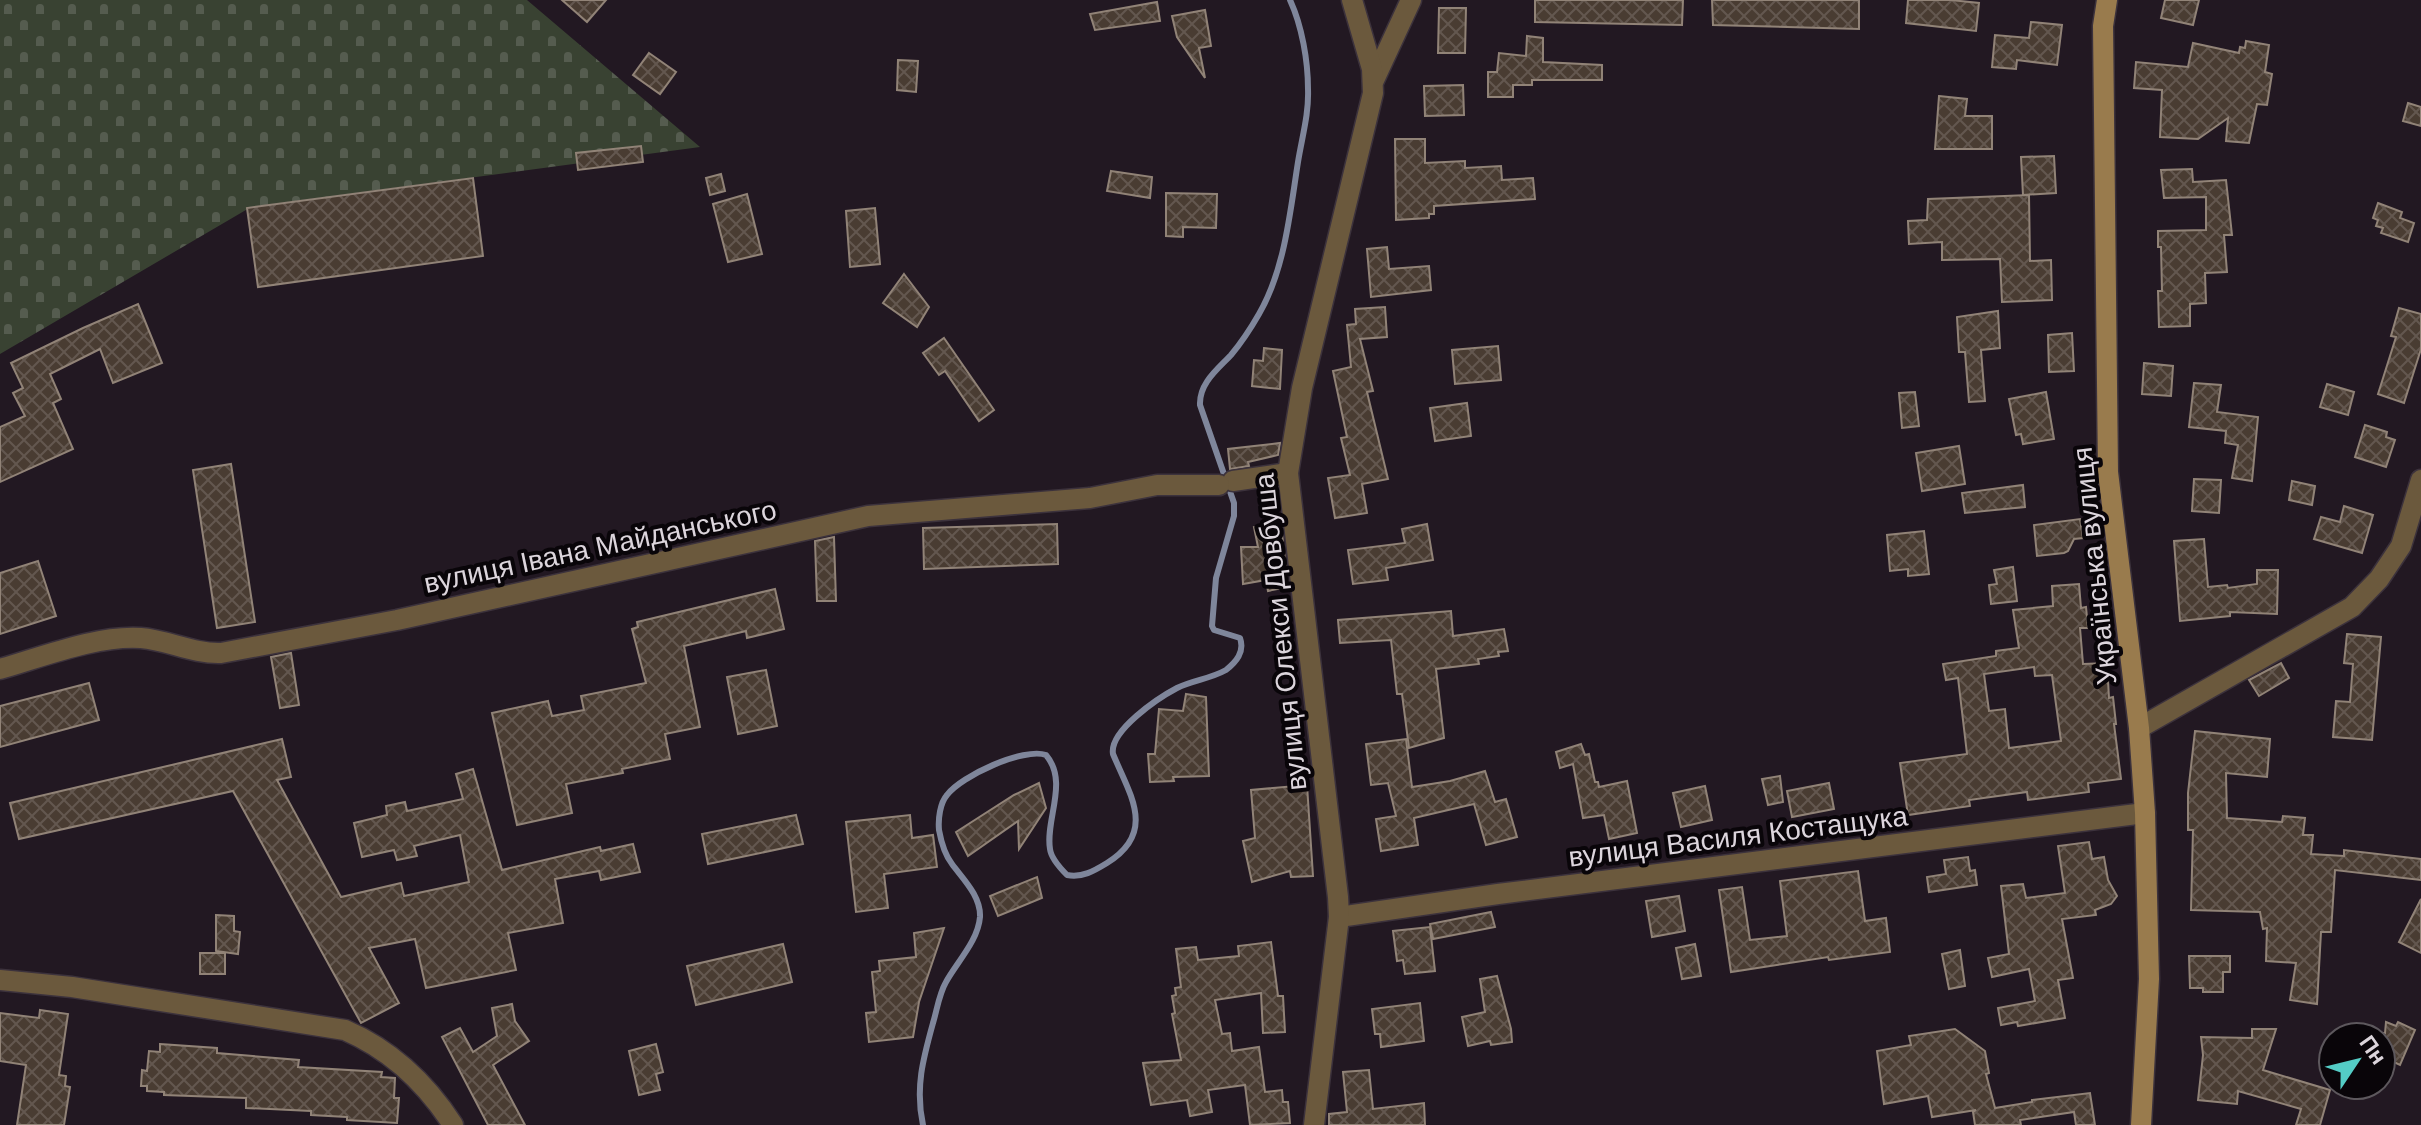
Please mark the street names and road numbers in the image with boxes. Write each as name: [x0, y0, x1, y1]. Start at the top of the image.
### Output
street label: Українська вулиця: [2067, 446, 2122, 686]
street label: вулиця Олекси Довбуша: [1248, 471, 1313, 792]
street label: вулиця Івана Майданського: [421, 494, 779, 599]
street label: вулиця Василя Костащука: [1567, 800, 1910, 873]

